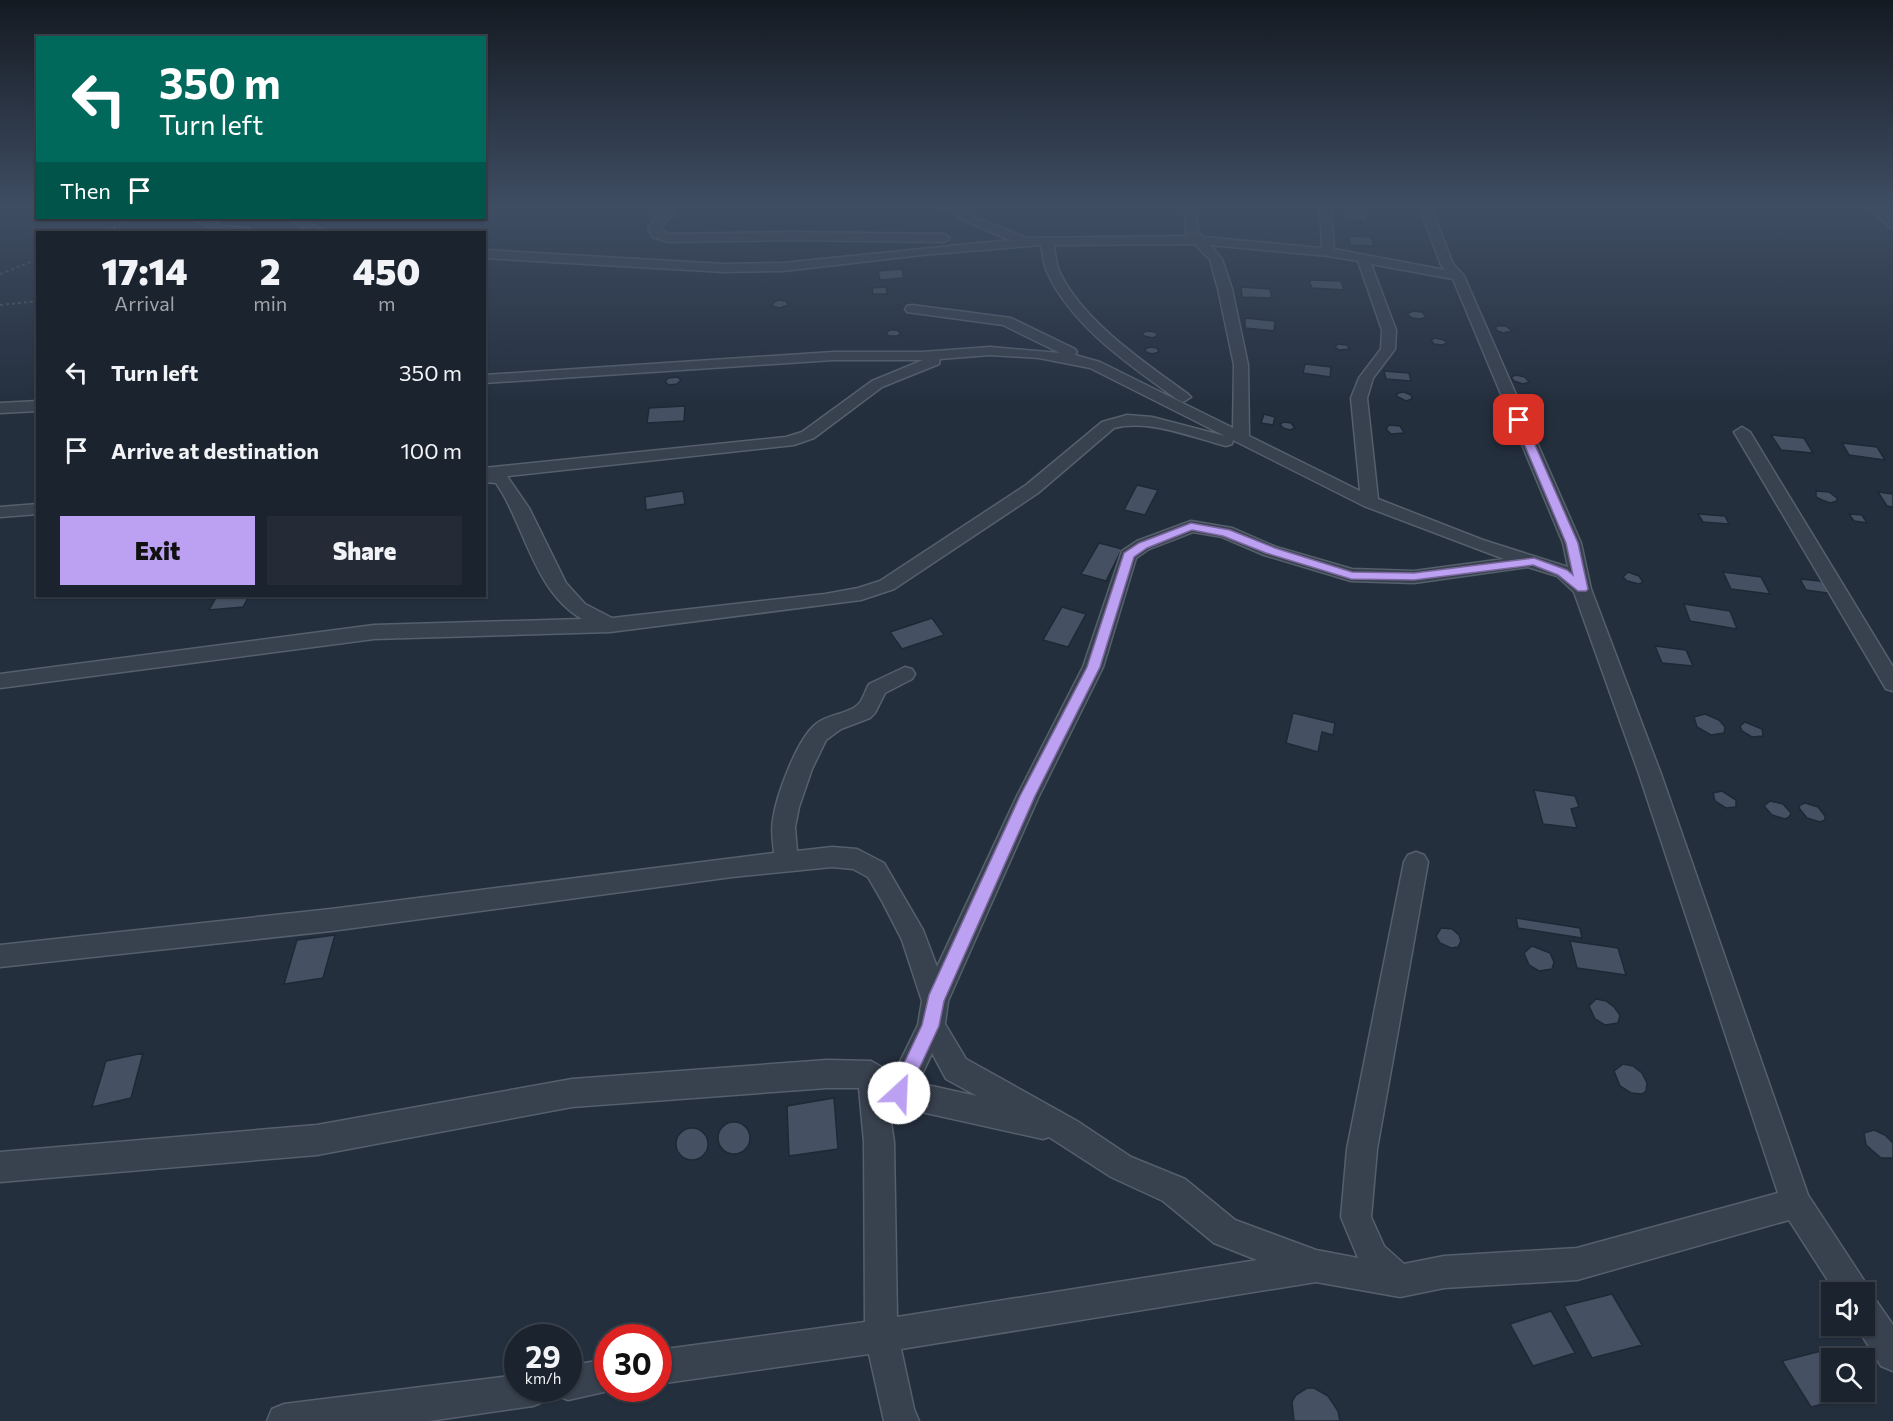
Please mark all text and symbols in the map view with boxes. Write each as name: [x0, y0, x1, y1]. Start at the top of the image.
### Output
text: 350 m: [159, 56, 281, 108]
icon: left: [60, 60, 138, 138]
text: Turn left: [159, 108, 263, 141]
icon: arrive: [123, 174, 156, 207]
text: Then: [60, 177, 111, 204]
text: 17:14: [101, 248, 188, 292]
text: 2: [260, 248, 281, 292]
text: 450: [353, 248, 421, 292]
text: Arrival: [114, 291, 175, 315]
text: min: [253, 291, 287, 315]
text: m: [378, 291, 395, 315]
icon: left: [60, 356, 93, 389]
text: Turn left: [111, 359, 198, 386]
text: 350 m: [399, 359, 462, 386]
pin: [1493, 394, 1544, 445]
icon: arrive: [1502, 403, 1535, 436]
icon: arrive: [60, 434, 93, 467]
text: Arrive at destination: [111, 437, 319, 464]
text: 100 m: [400, 437, 462, 464]
button: Exit: [60, 516, 255, 585]
button: Share: [267, 516, 462, 585]
position arrow: [867, 1061, 931, 1125]
map controls: [1821, 1282, 1875, 1402]
button: sound: [1821, 1282, 1875, 1336]
speed limit sign: 30: [594, 1324, 672, 1402]
text: 29: [525, 1337, 561, 1374]
button: search: [1821, 1348, 1875, 1402]
text: km/h: [525, 1369, 561, 1387]

